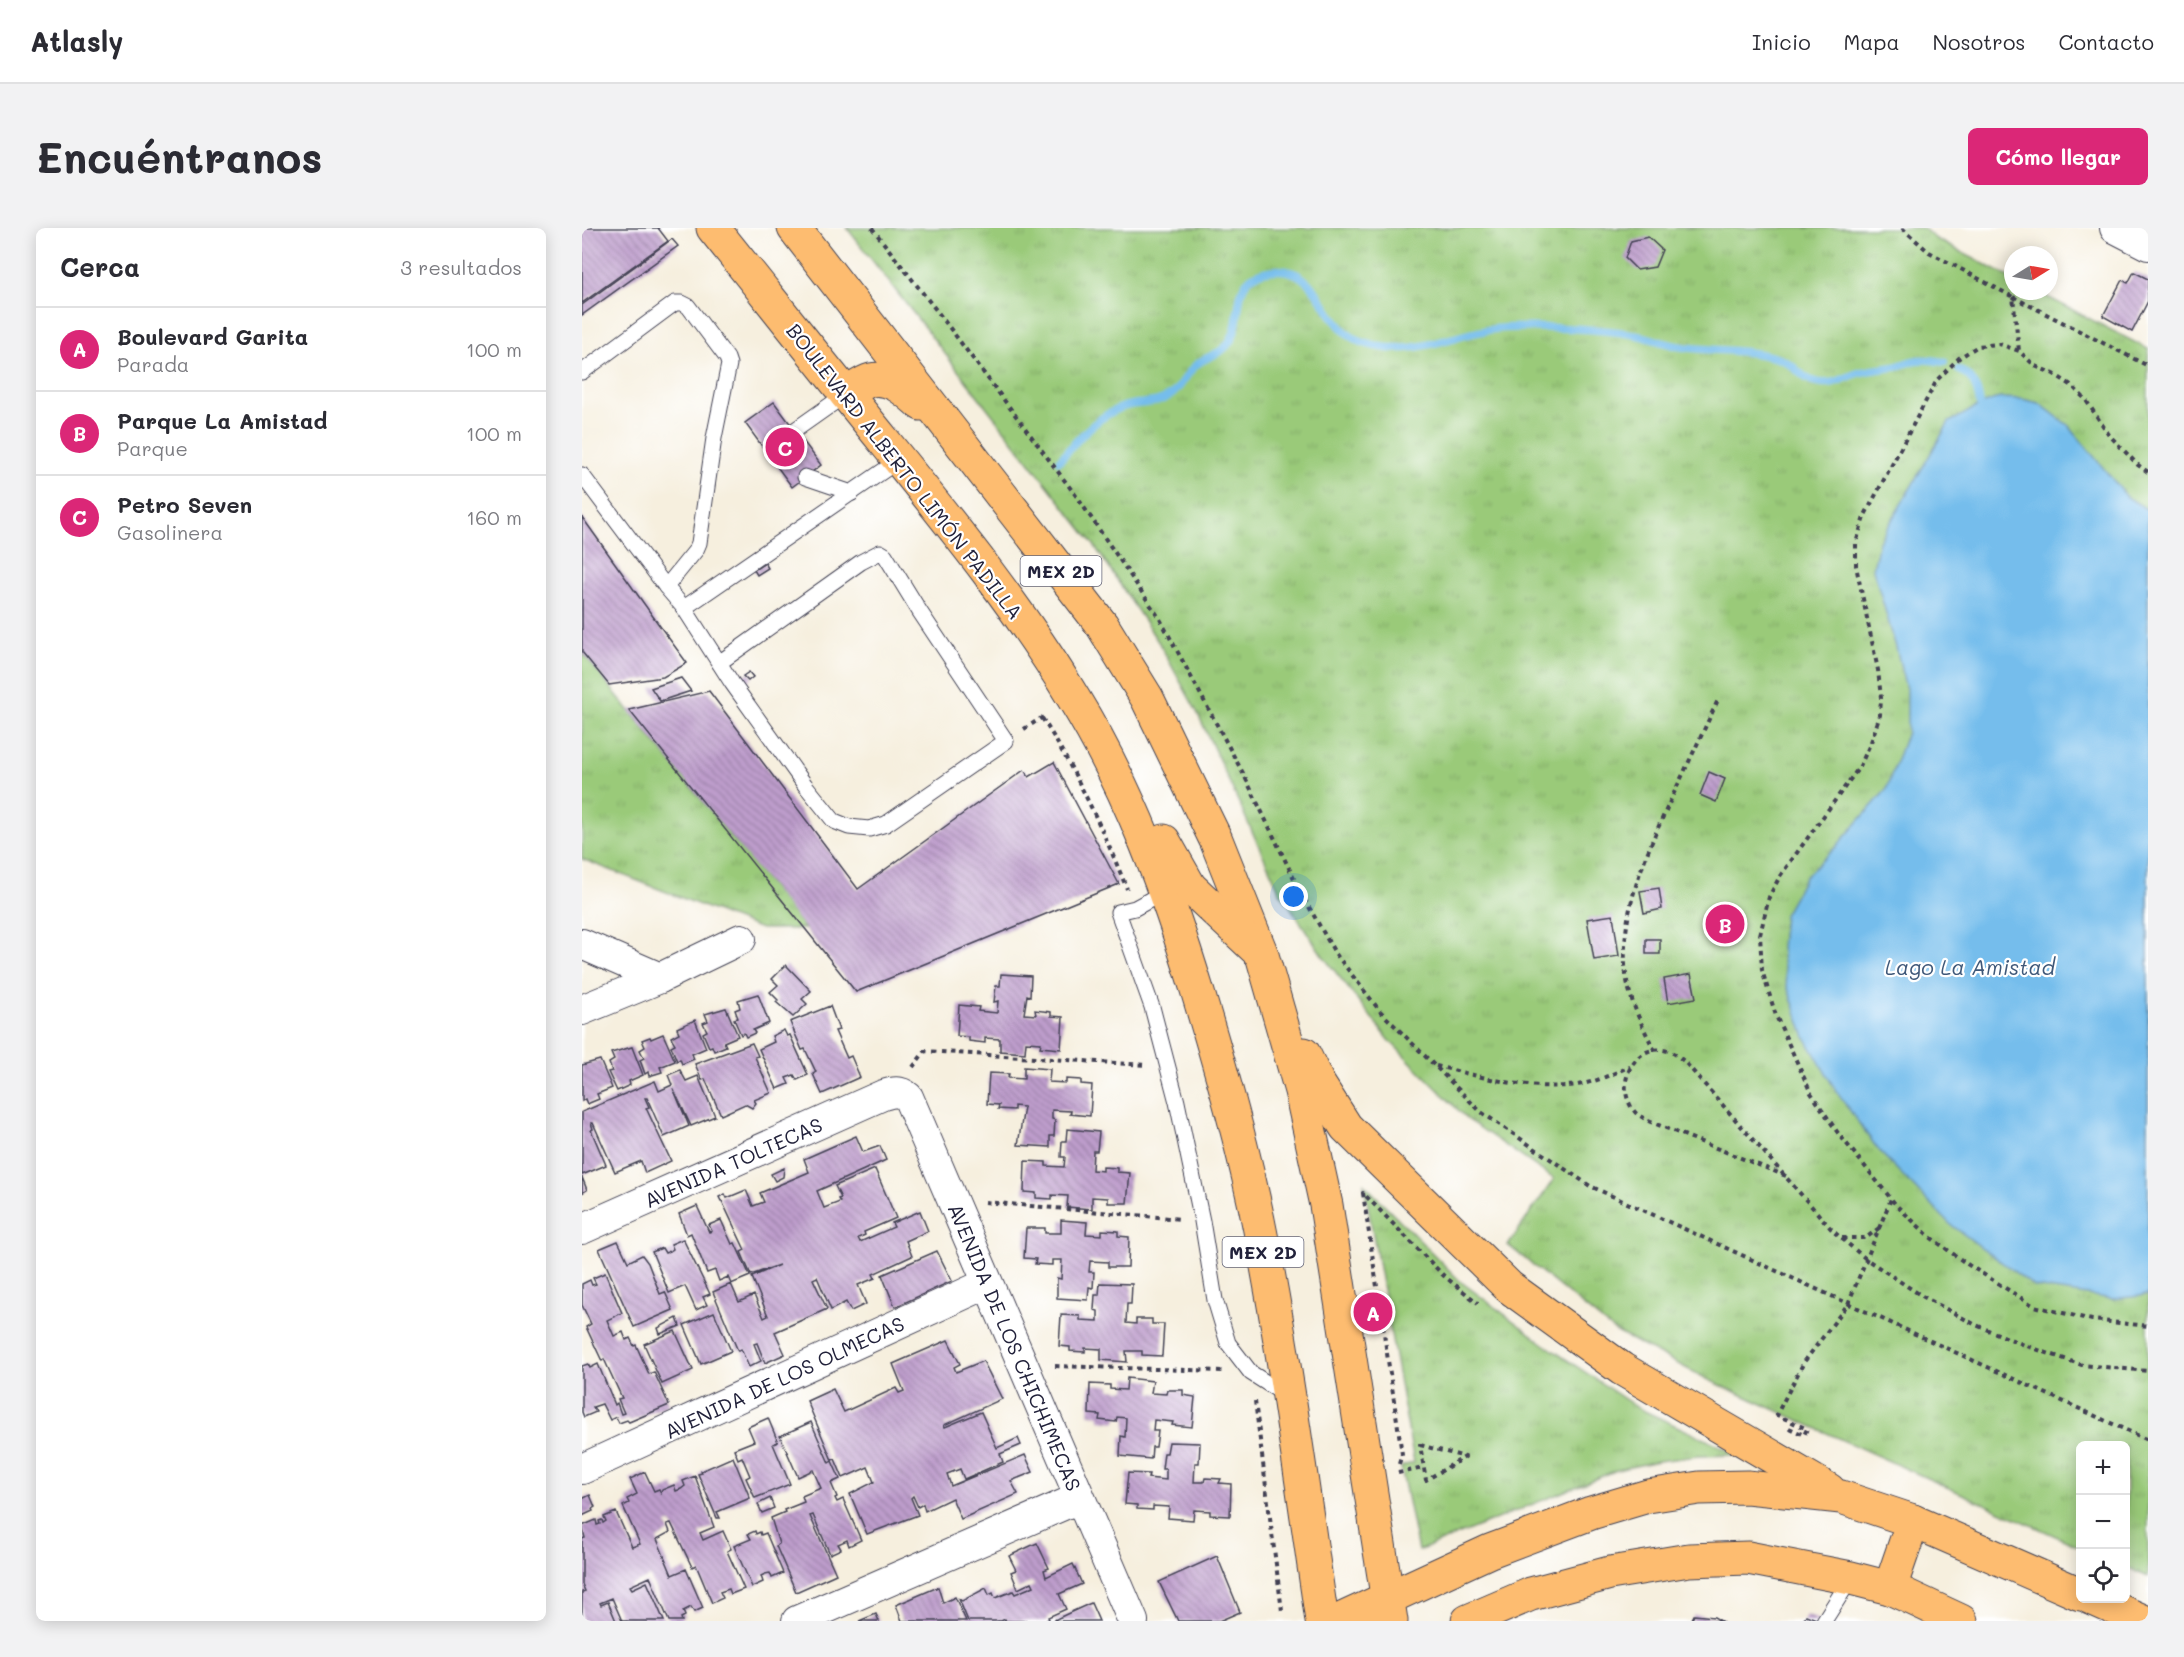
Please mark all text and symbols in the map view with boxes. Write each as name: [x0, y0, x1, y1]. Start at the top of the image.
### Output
text: Atlasly: [30, 23, 124, 59]
text: Inicio: [1752, 28, 1811, 55]
text: Mapa: [1844, 28, 1899, 55]
text: Nosotros: [1932, 28, 2026, 55]
text: Contacto: [2059, 28, 2154, 55]
button: Cómo llegar: [1968, 128, 2148, 185]
text: Encuéntranos: [36, 129, 322, 184]
north arrow: [2004, 246, 2058, 300]
text: Cerca: [60, 250, 140, 284]
text: 3 resultados: [400, 254, 522, 280]
street label: BOULEVARD ALBERTO LIMÓN PADILLA: [781, 318, 1029, 624]
text: Boulevard Garita: [117, 322, 308, 351]
text: A: [73, 336, 86, 362]
text: 100 m: [466, 336, 522, 362]
text: Parada: [117, 351, 189, 377]
text: Parque La Amistad: [117, 406, 328, 435]
text: B: [73, 420, 86, 446]
text: 100 m: [466, 420, 522, 446]
pin: C: [766, 424, 804, 470]
text: Parque: [117, 435, 188, 461]
text: Petro Seven: [117, 490, 252, 519]
text: C: [72, 504, 87, 530]
text: 160 m: [466, 504, 522, 530]
text: Gasolinera: [117, 519, 223, 545]
road number: MEX 2D: [1020, 556, 1102, 586]
your location: [1279, 882, 1308, 911]
pin: B: [1706, 902, 1744, 946]
water label: Lago La Amistad: [1885, 953, 2057, 980]
street label: AVENIDA TOLTECAS: [640, 1111, 826, 1213]
street label: AVENIDA DE LOS CHICHIMECAS: [943, 1199, 1087, 1495]
road number: MEX 2D: [1222, 1237, 1304, 1267]
pin: A: [1354, 1290, 1392, 1334]
street label: AVENIDA DE LOS OLMECAS: [660, 1310, 908, 1444]
map controls: [2076, 1441, 2130, 1603]
button: +: [2076, 1441, 2130, 1495]
button: −: [2076, 1495, 2130, 1549]
button: locate: [2076, 1549, 2130, 1603]

